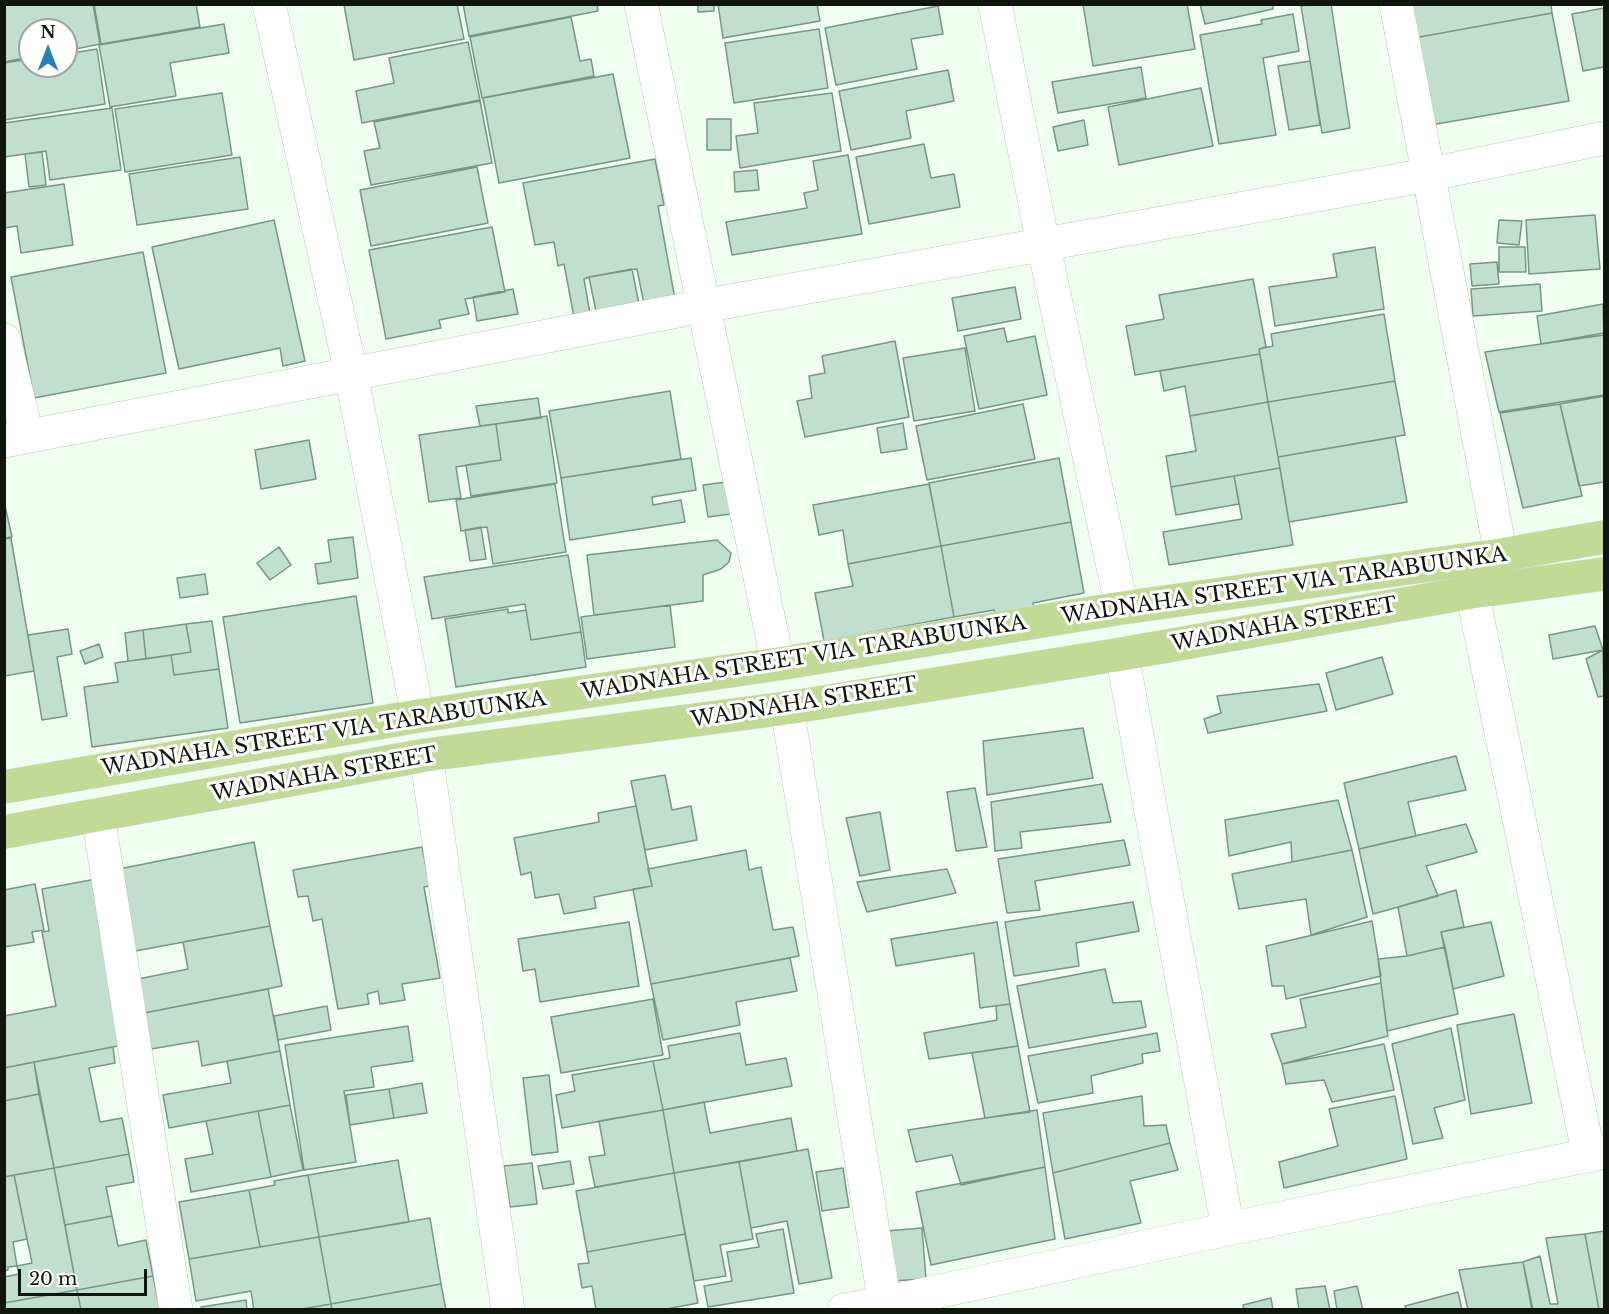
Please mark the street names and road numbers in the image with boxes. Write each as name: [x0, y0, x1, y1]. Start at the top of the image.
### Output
street label: WADNAHA STREET VIA TARABUUNKA: [1060, 542, 1508, 630]
street label: WADNAHA STREET: [1169, 593, 1399, 657]
street label: WADNAHA STREET VIA TARABUUNKA: [580, 610, 1028, 706]
street label: WADNAHA STREET: [689, 673, 919, 733]
street label: WADNAHA STREET VIA TARABUUNKA: [100, 686, 548, 782]
street label: WADNAHA STREET: [209, 743, 439, 807]

